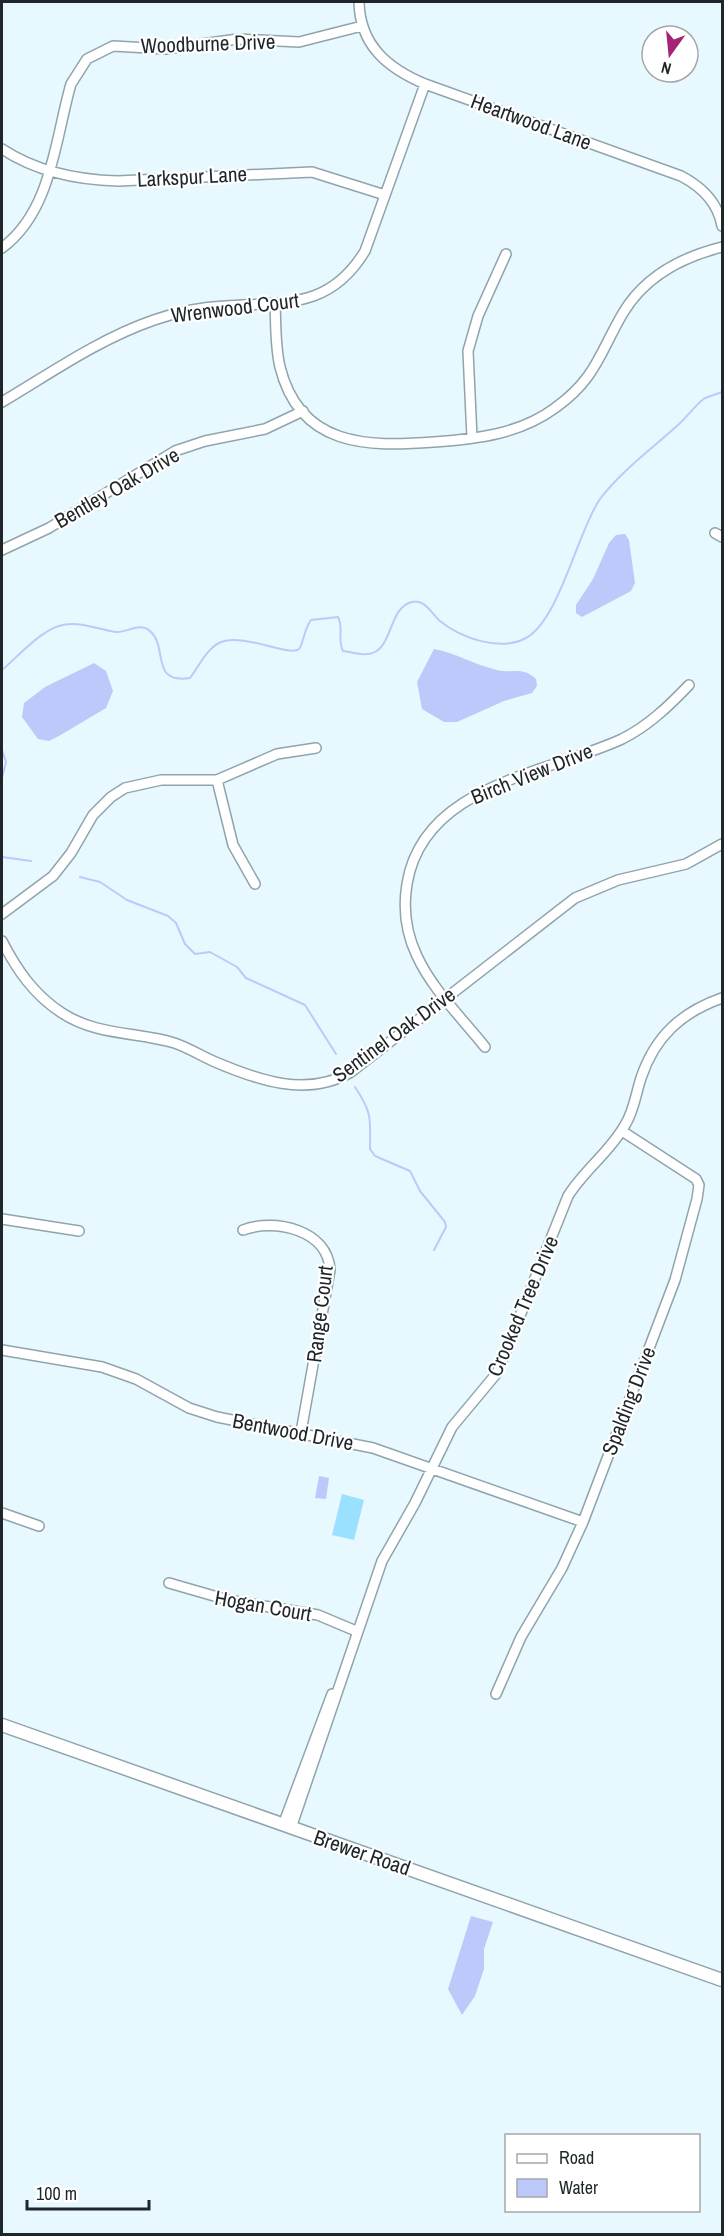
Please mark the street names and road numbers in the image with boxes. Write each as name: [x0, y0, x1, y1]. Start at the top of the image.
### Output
street label: Woodburne Drive: [140, 27, 276, 60]
street label: Heartwood Lane: [467, 86, 595, 157]
street label: Larkspur Lane: [136, 159, 248, 194]
street label: Wrenwood Court: [169, 285, 301, 330]
street label: Bentley Oak Drive: [49, 440, 185, 535]
street label: Birch View Drive: [467, 736, 597, 811]
street label: Sentinel Oak Drive: [326, 980, 461, 1089]
street label: Crooked Tree Drive: [480, 1231, 565, 1381]
street label: Range Court: [299, 1264, 340, 1364]
street label: Spalding Drive: [595, 1342, 662, 1459]
street label: Bentwood Drive: [230, 1406, 356, 1457]
street label: Hogan Court: [212, 1583, 314, 1628]
street label: Brewer Road: [310, 1822, 414, 1883]

